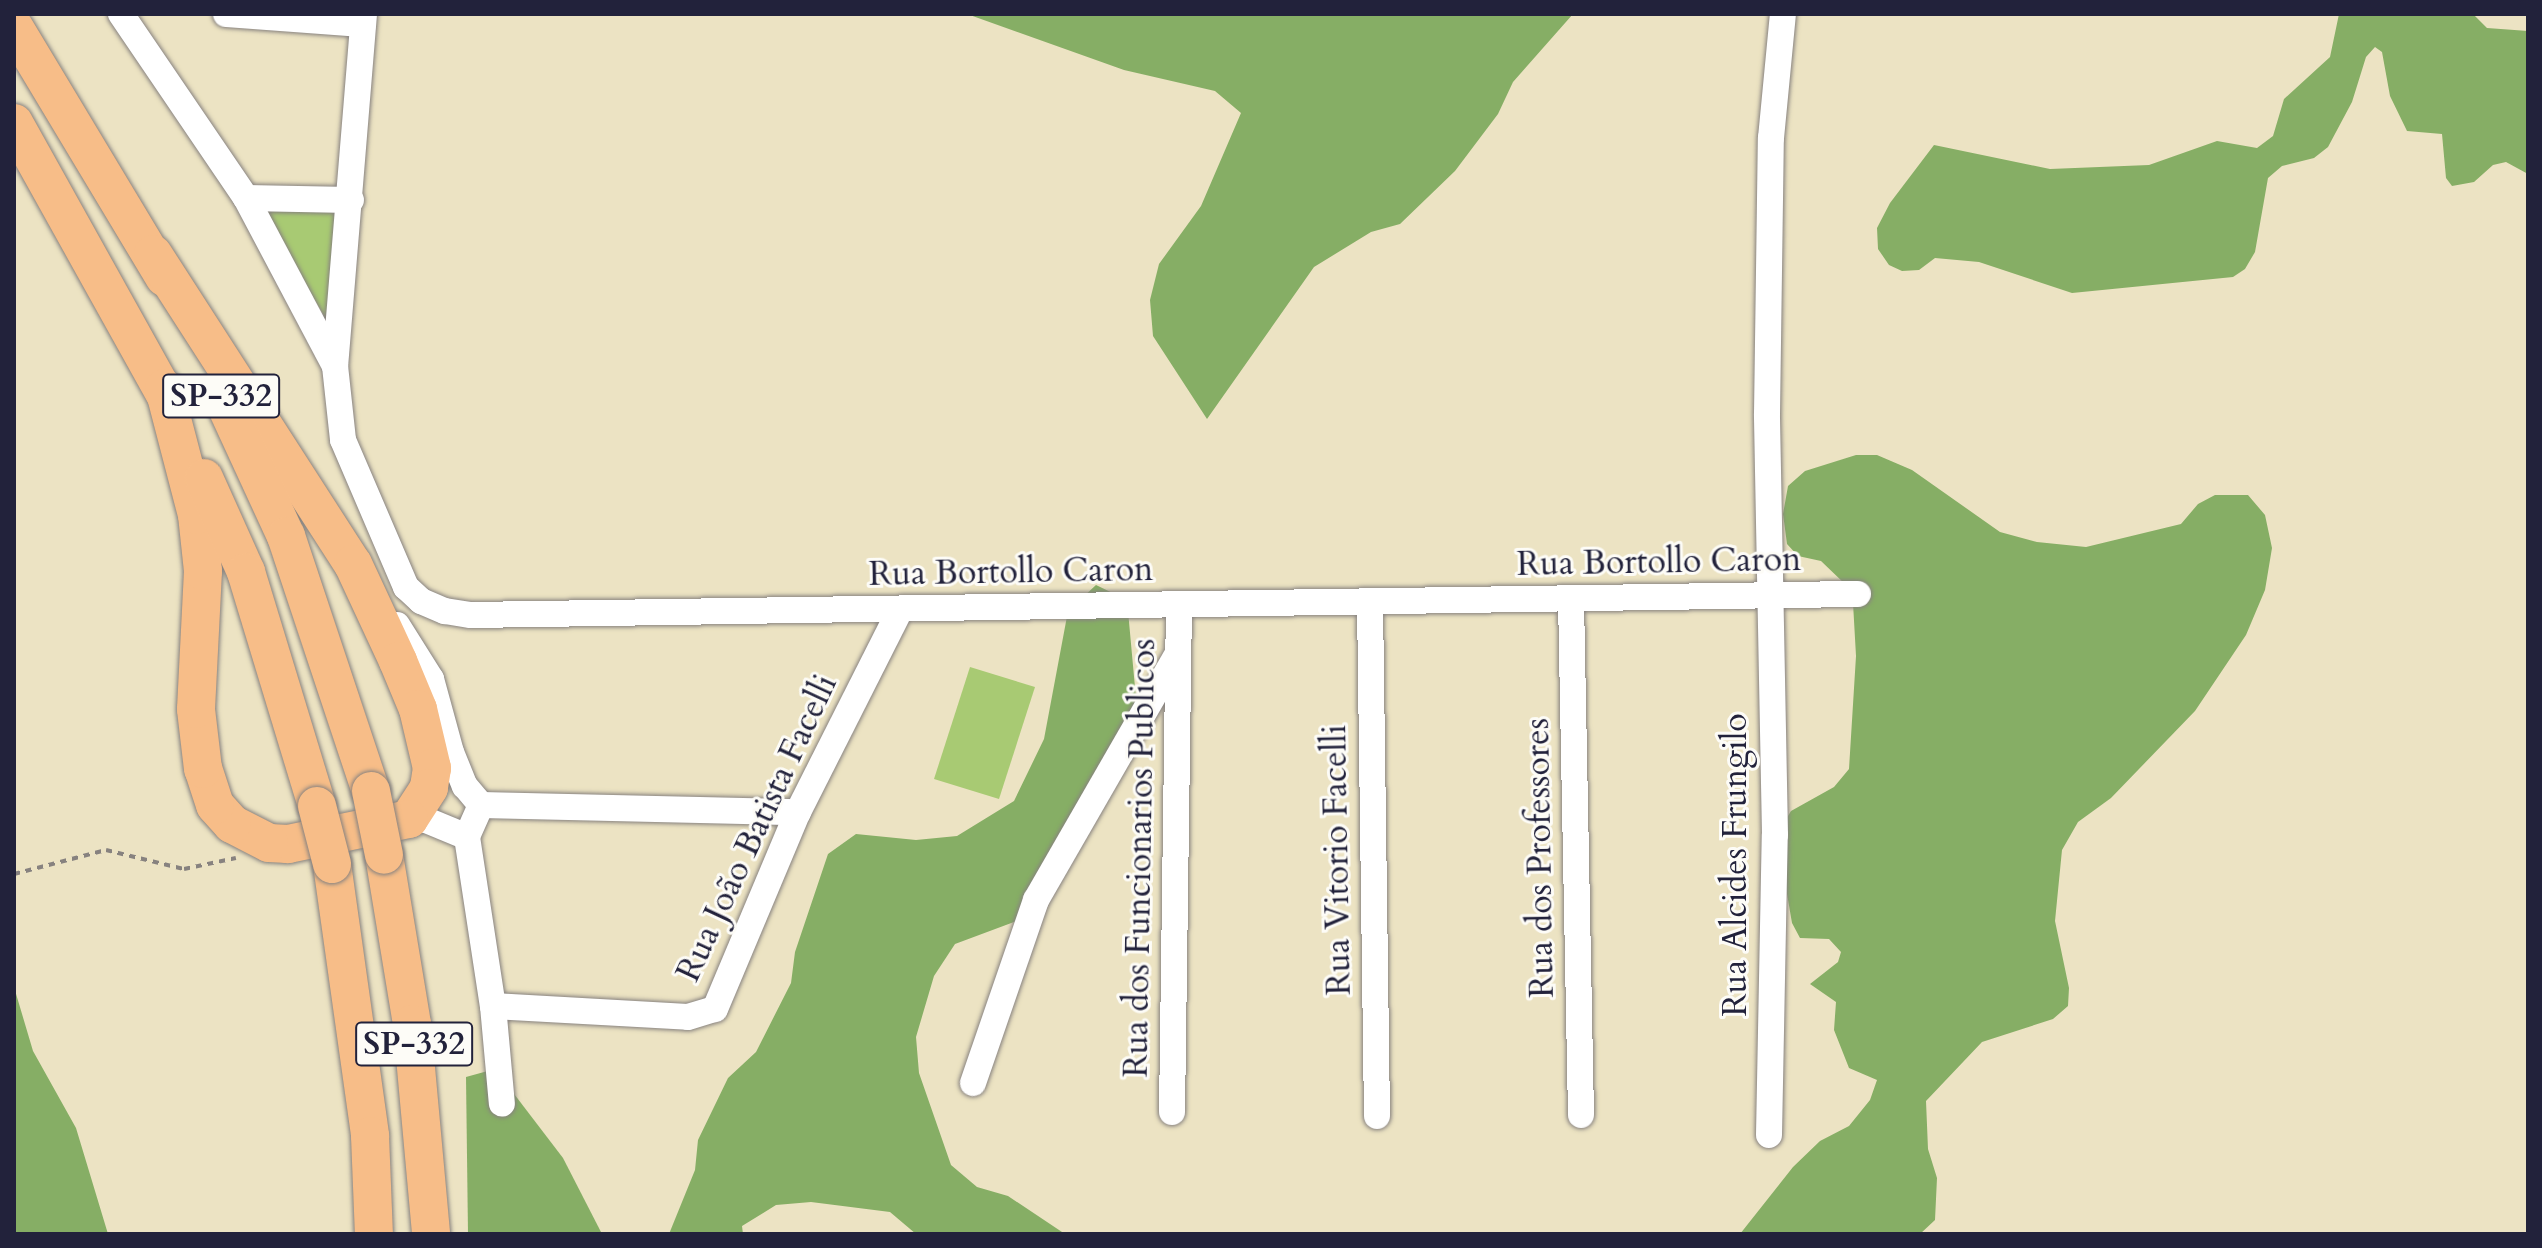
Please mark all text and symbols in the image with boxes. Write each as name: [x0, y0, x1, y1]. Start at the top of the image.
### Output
road number: SP-332: [161, 368, 281, 424]
street label: Rua Bortollo Caron: [1516, 539, 1802, 585]
street label: Rua Bortollo Caron: [868, 549, 1154, 595]
street label: Rua dos Funcionarios Publicos: [1116, 638, 1164, 1078]
street label: Rua João Batista Facelli: [668, 668, 846, 988]
street label: Rua Alcides Frungilo: [1716, 713, 1756, 1017]
street label: Rua dos Professores: [1517, 718, 1563, 998]
street label: Rua Vitorio Facelli: [1314, 724, 1360, 996]
road number: SP-332: [354, 1016, 474, 1072]

